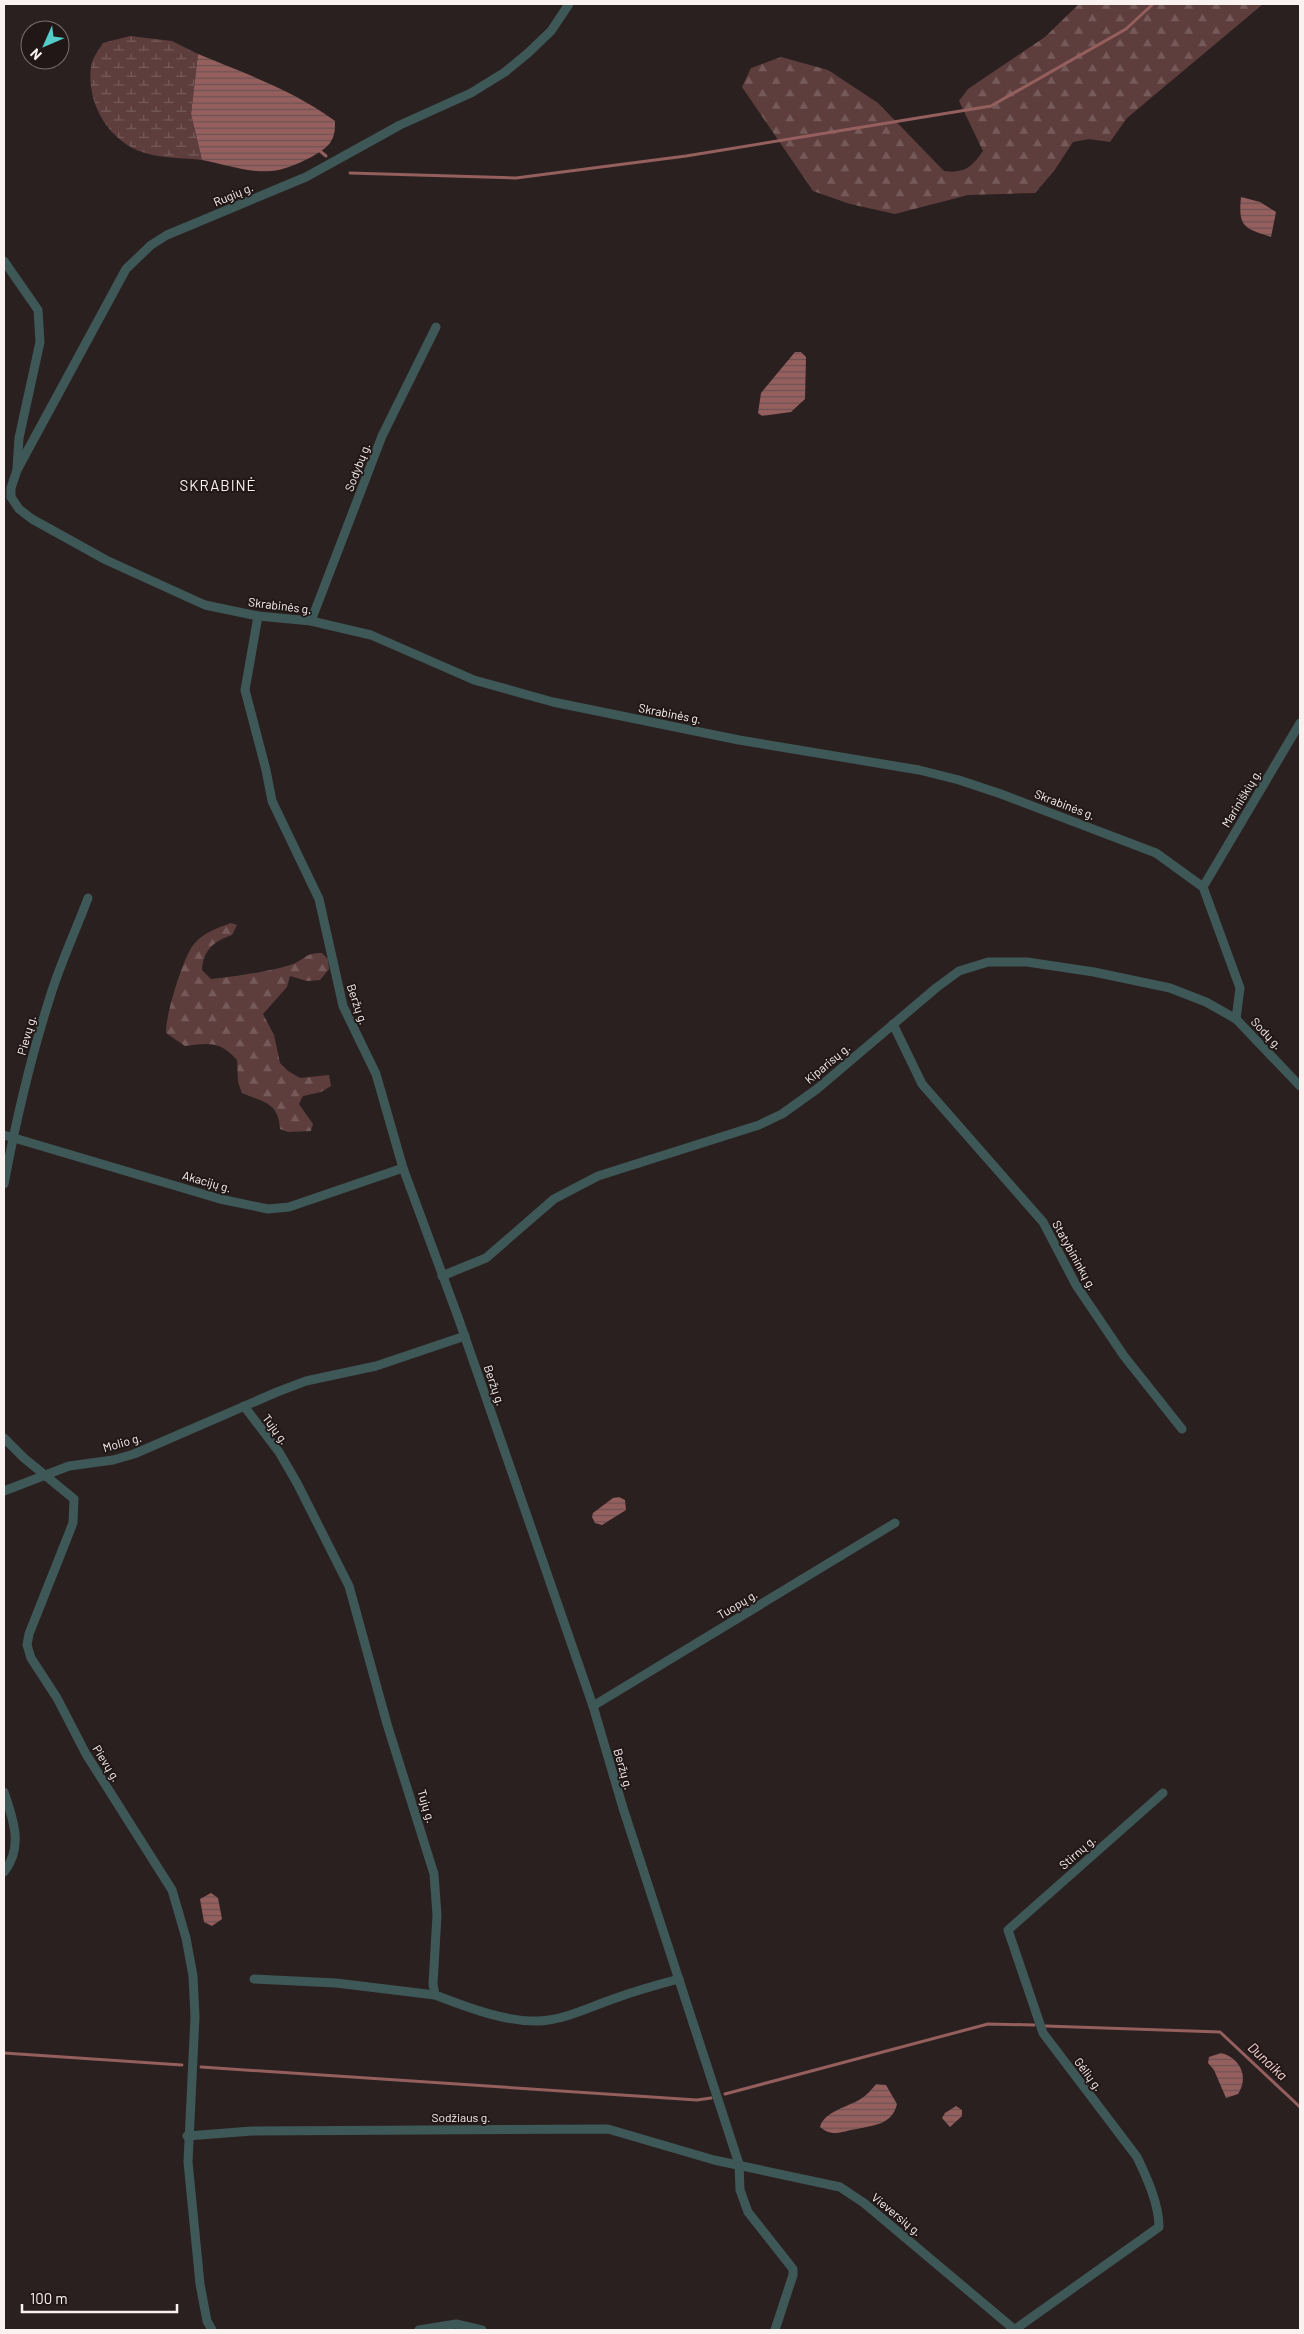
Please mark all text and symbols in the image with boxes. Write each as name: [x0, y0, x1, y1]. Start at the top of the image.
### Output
north arrow: [20, 20, 70, 70]
text: N: [26, 45, 45, 64]
street label: Rugių g.: [211, 179, 255, 209]
street label: Sodybų g.: [341, 441, 373, 493]
district label: SKRABINĖ: [179, 476, 257, 494]
street label: Skrabinės g.: [248, 594, 312, 616]
street label: Skrabinės g.: [637, 700, 703, 726]
street label: Mariniškių g.: [1218, 766, 1264, 830]
street label: Skrabinės g.: [1033, 786, 1097, 822]
street label: Beržų g.: [344, 982, 372, 1026]
street label: Pievų g.: [14, 1013, 38, 1057]
street label: Sodų g.: [1249, 1014, 1285, 1052]
street label: Kiparisų g.: [801, 1040, 853, 1086]
street label: Akacijų g.: [181, 1167, 233, 1195]
street label: Statybininkų g.: [1050, 1218, 1100, 1292]
street label: Beržų g.: [481, 1363, 509, 1407]
street label: Tujų g.: [260, 1411, 292, 1447]
street label: Molio g.: [101, 1430, 143, 1454]
street label: Tuopų g.: [714, 1587, 760, 1621]
street label: Pievų g.: [90, 1742, 124, 1784]
street label: Beržų g.: [611, 1747, 637, 1791]
street label: Tujų g.: [415, 1788, 439, 1824]
street label: Stirnų g.: [1056, 1832, 1098, 1872]
water label: Dunaika: [1245, 2039, 1291, 2083]
street label: Gėlių g.: [1072, 2055, 1106, 2093]
street label: Sodžiaus g.: [432, 2110, 491, 2124]
street label: Vieversių g.: [869, 2190, 925, 2238]
scale bar: [22, 2282, 178, 2314]
text: 100 m: [30, 2289, 68, 2307]

